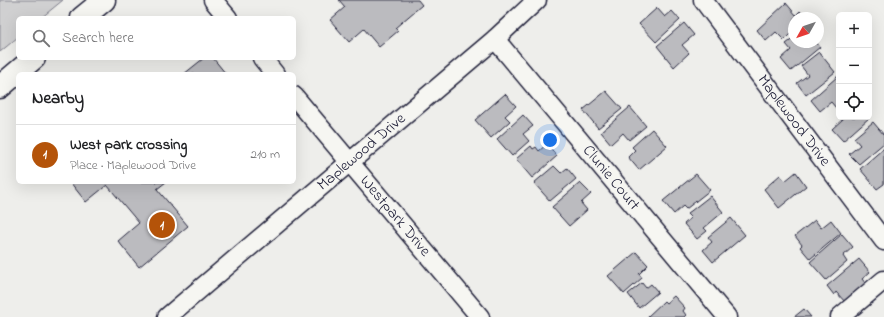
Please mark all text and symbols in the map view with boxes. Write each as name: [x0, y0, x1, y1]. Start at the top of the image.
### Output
north arrow: [788, 12, 824, 48]
map controls: [836, 12, 872, 120]
button: +: [836, 12, 872, 48]
search box: [16, 16, 296, 60]
icon: search: [30, 27, 52, 49]
text: Search here: [62, 27, 134, 49]
button: −: [836, 48, 872, 84]
street label: Maplewood Drive: [751, 70, 837, 173]
button: locate: [836, 84, 872, 120]
text: Nearby: [32, 86, 84, 111]
street label: Maplewood Drive: [312, 107, 412, 197]
your location: [540, 130, 560, 150]
text: West park crossing: [70, 134, 187, 156]
street label: Clunie Court: [576, 140, 646, 217]
text: 1: [43, 145, 47, 164]
text: 210 m: [250, 145, 280, 164]
text: Place · Maplewood Drive: [70, 156, 196, 175]
street label: Westpark Drive: [354, 170, 437, 263]
pin: 1: [149, 210, 175, 240]

